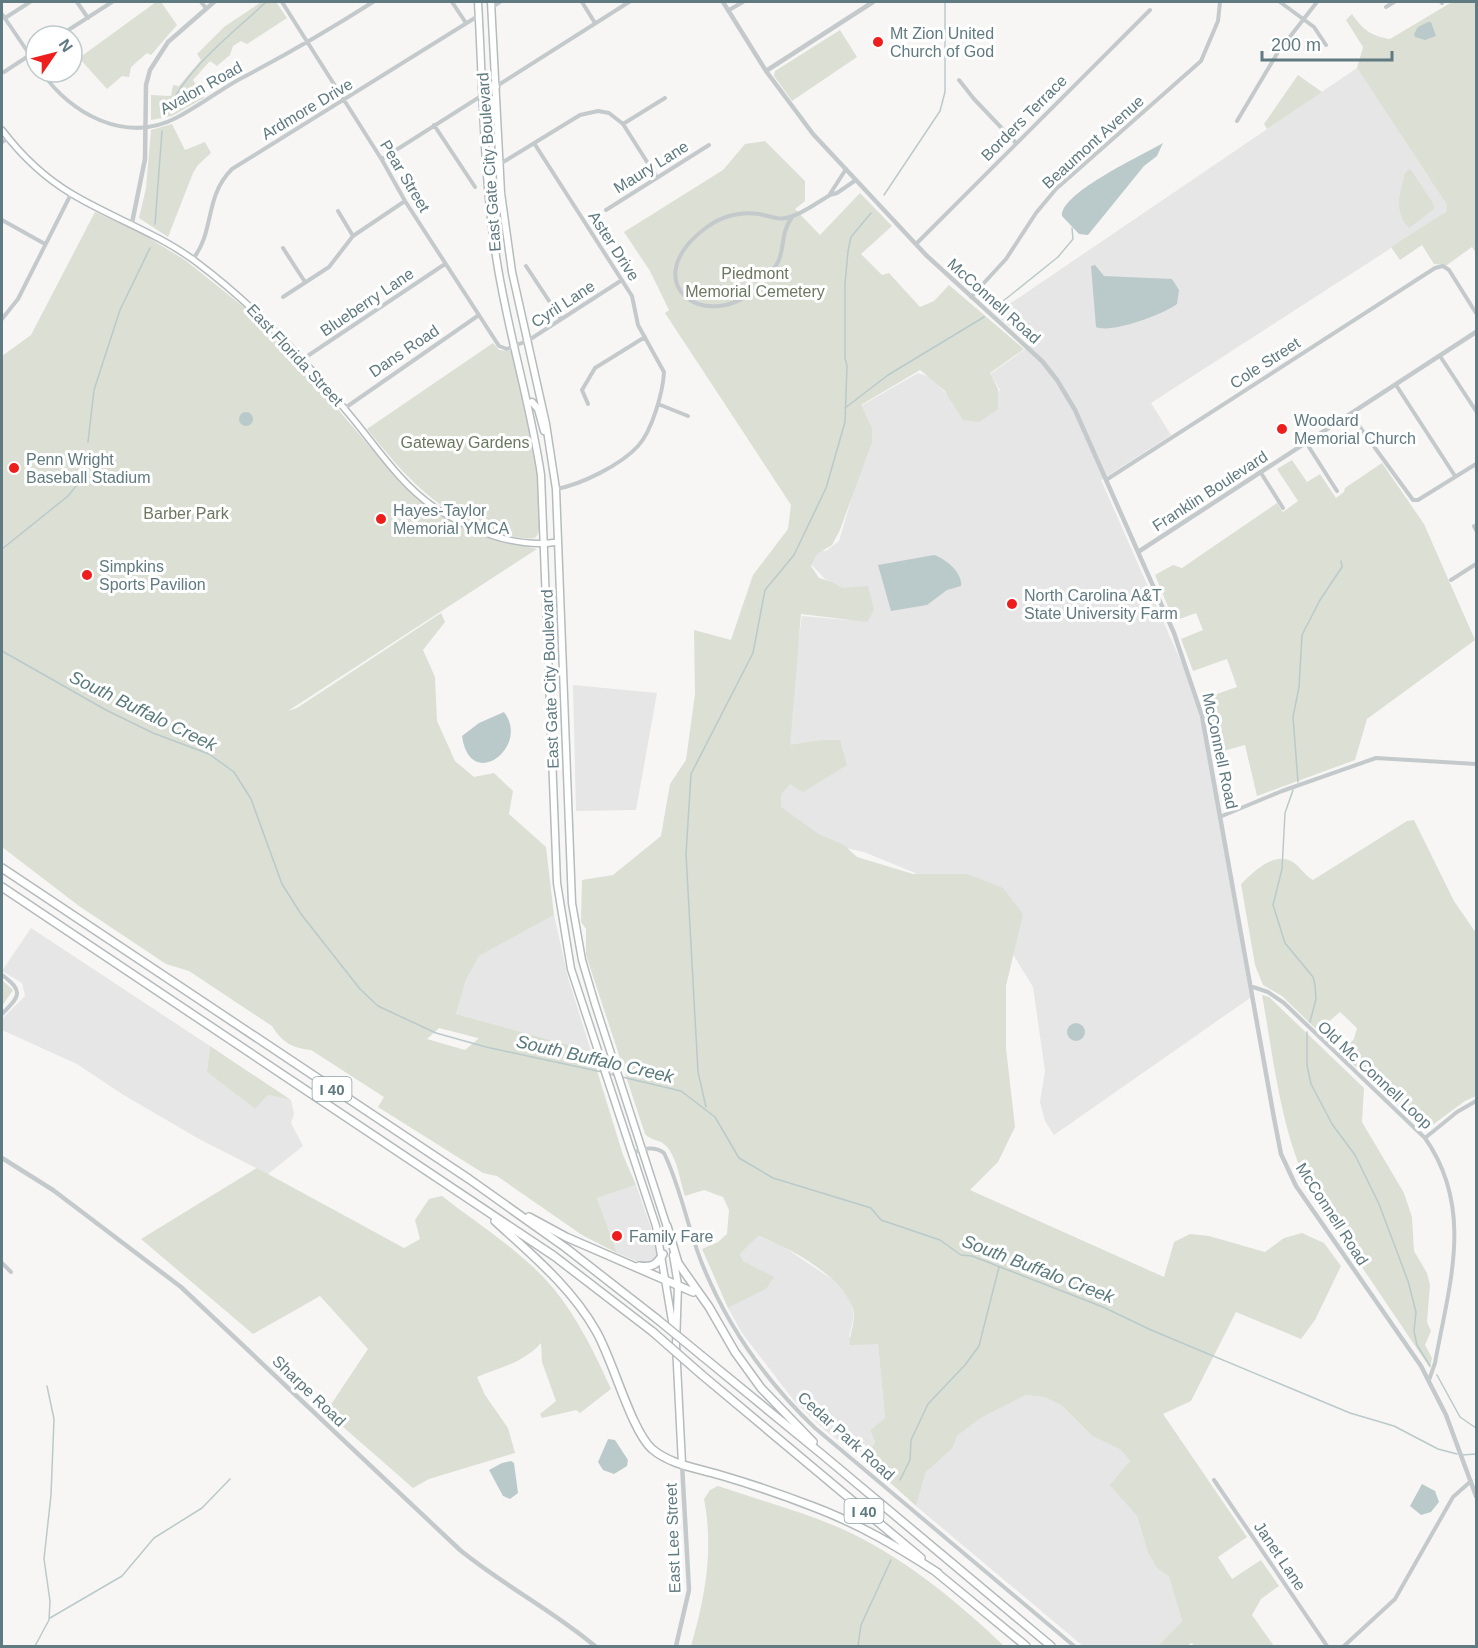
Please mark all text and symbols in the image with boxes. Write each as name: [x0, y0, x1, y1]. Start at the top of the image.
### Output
north arrow: [24, 24, 84, 84]
scale bar: [1262, 24, 1392, 62]
place label: Mt Zion United Church of God: [890, 25, 994, 60]
marker: Mt Zion United Church of God: [871, 35, 885, 49]
text: 200 m: [1271, 35, 1321, 55]
text: N: [56, 36, 76, 55]
street label: Avalon Road: [157, 58, 245, 118]
street label: East Gate City Boulevard: [474, 72, 504, 252]
street label: Borders Terrace: [978, 72, 1070, 164]
street label: Ardmore Drive: [258, 75, 356, 143]
street label: Beaumont Avenue: [1039, 92, 1147, 192]
street label: Pear Street: [377, 137, 433, 216]
street label: Maury Lane: [611, 137, 691, 197]
street label: Aster Drive: [585, 208, 643, 284]
street label: McConnell Road: [944, 255, 1044, 347]
street label: Blueberry Lane: [317, 265, 417, 339]
park label: Piedmont Memorial Cemetery: [685, 265, 825, 300]
street label: Cyril Lane: [528, 277, 598, 331]
street label: East Florida Street: [244, 301, 347, 410]
street label: Dans Road: [366, 322, 442, 380]
street label: Cole Street: [1227, 334, 1304, 392]
place label: Woodard Memorial Church: [1294, 412, 1416, 447]
marker: Woodard Memorial Church: [1275, 422, 1289, 436]
park label: Gateway Gardens: [401, 434, 529, 451]
street label: Franklin Boulevard: [1149, 448, 1271, 534]
place label: Penn Wright Baseball Stadium: [26, 451, 151, 486]
marker: Penn Wright Baseball Stadium: [7, 461, 21, 475]
place label: Hayes-Taylor Memorial YMCA: [393, 502, 510, 537]
park label: Barber Park: [143, 505, 230, 522]
marker: Hayes-Taylor Memorial YMCA: [374, 512, 388, 526]
place label: Simpkins Sports Pavilion: [99, 558, 206, 593]
marker: Simpkins Sports Pavilion: [80, 568, 94, 582]
place label: North Carolina A&T State University Farm: [1024, 587, 1178, 622]
street label: East Gate City Boulevard: [538, 589, 562, 769]
marker: North Carolina A&T State University Farm: [1005, 597, 1019, 611]
water label: South Buffalo Creek: [66, 667, 221, 756]
street label: McConnell Road: [1199, 691, 1241, 811]
street label: Old Mc Connell Loop: [1315, 1018, 1436, 1132]
water label: South Buffalo Creek: [514, 1031, 677, 1087]
road number: I 40: [312, 1077, 352, 1101]
street label: McConnell Road: [1293, 1160, 1371, 1268]
place label: Family Fare: [629, 1228, 714, 1245]
marker: Family Fare: [610, 1229, 624, 1243]
water label: South Buffalo Creek: [959, 1231, 1118, 1308]
street label: Sharpe Road: [269, 1352, 349, 1430]
street label: Cedar Park Road: [794, 1388, 898, 1484]
street label: East Lee Street: [663, 1482, 683, 1593]
road number: I 40: [844, 1499, 884, 1523]
street label: Janet Lane: [1251, 1518, 1309, 1594]

